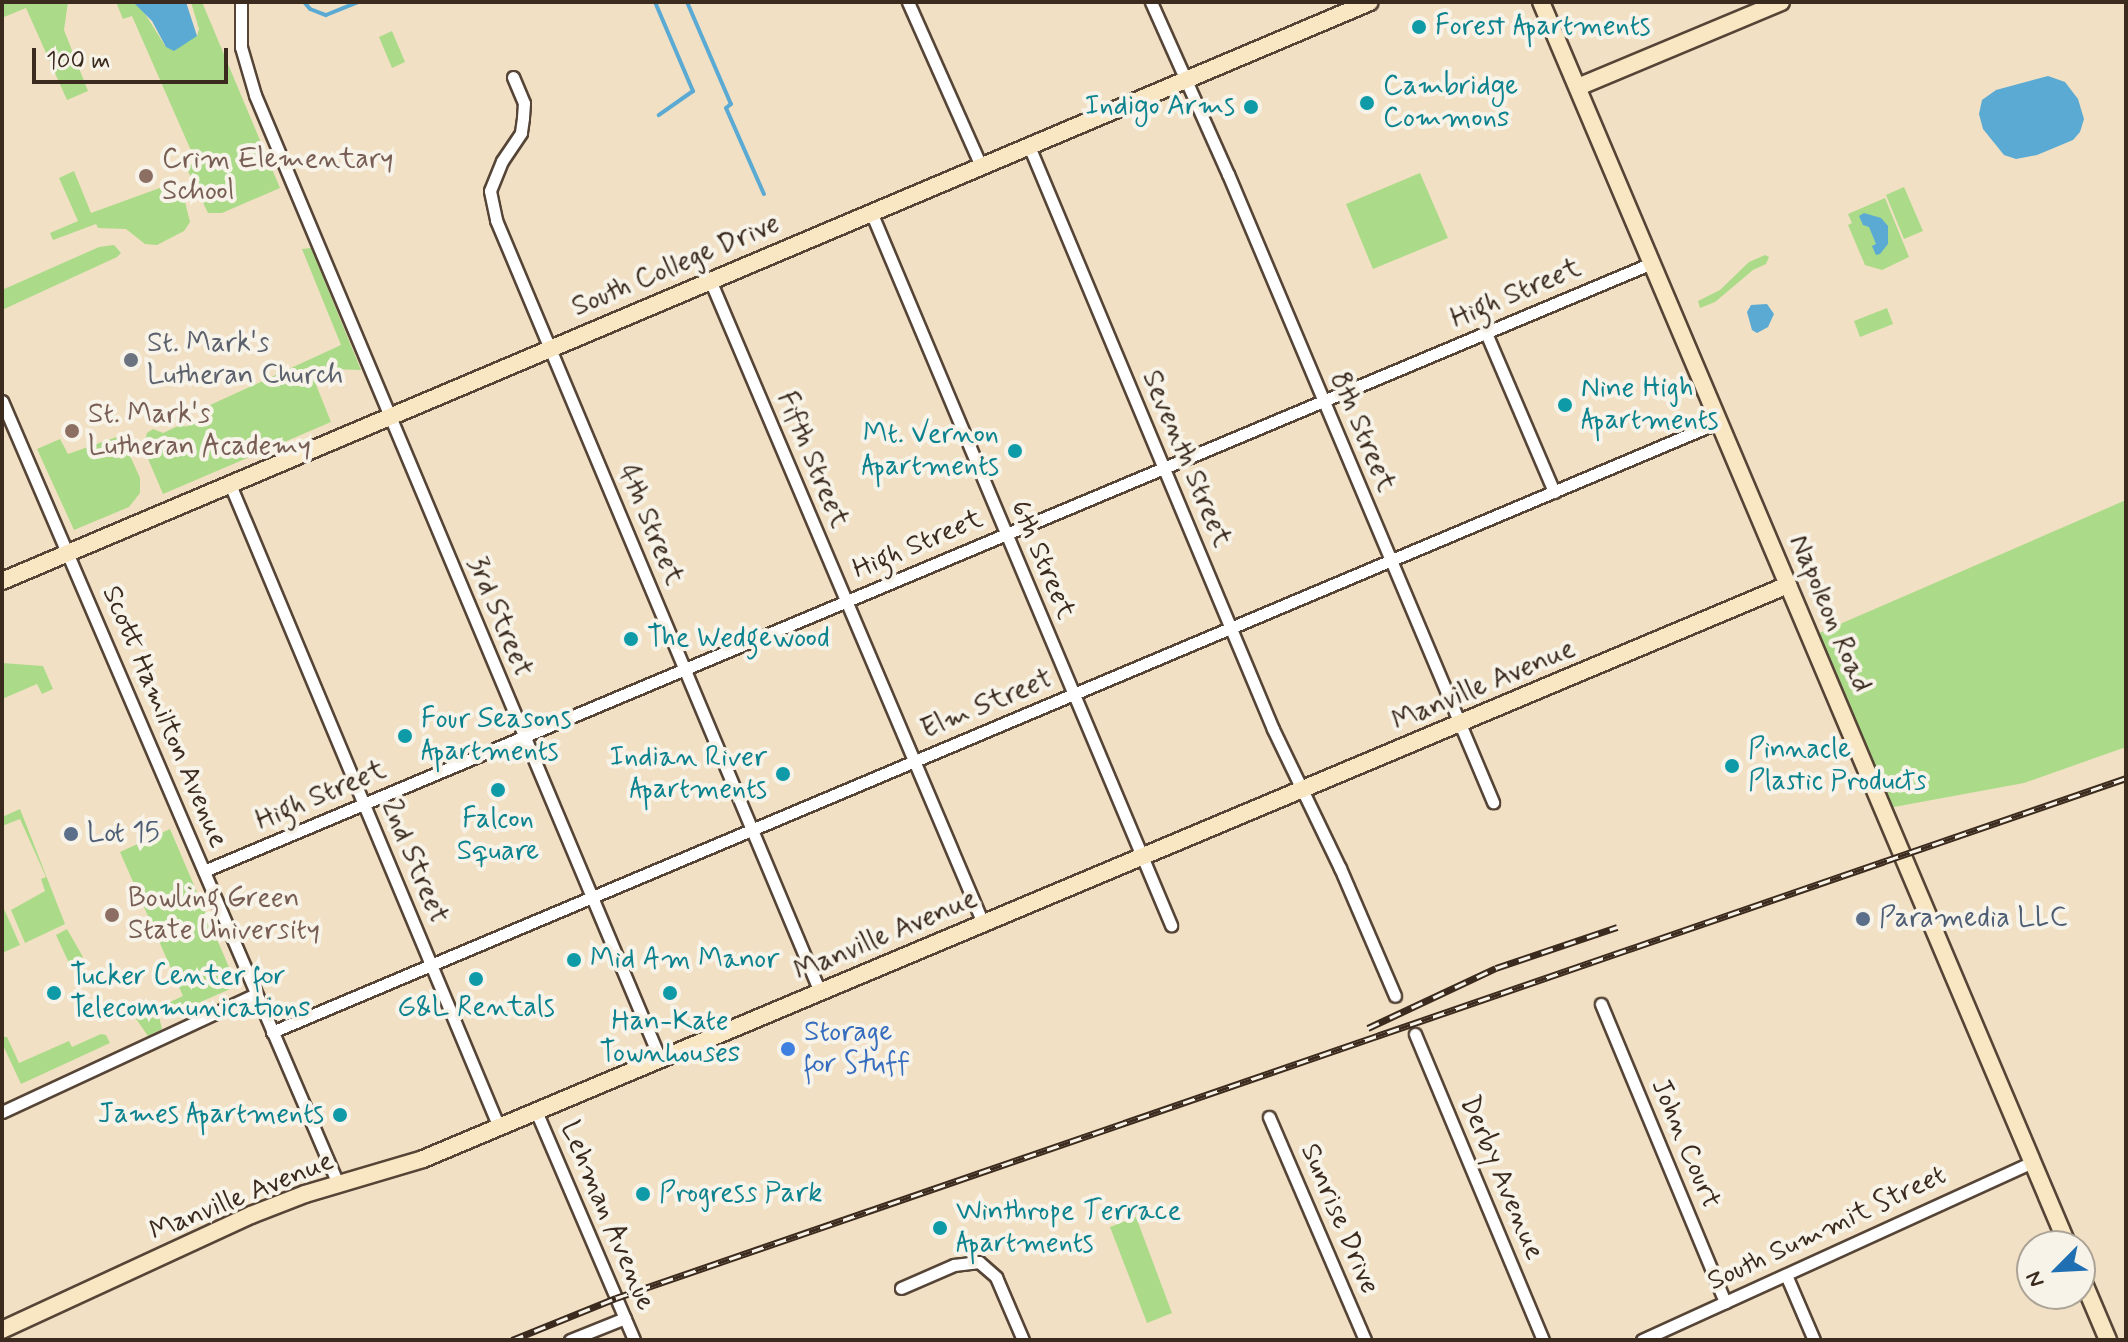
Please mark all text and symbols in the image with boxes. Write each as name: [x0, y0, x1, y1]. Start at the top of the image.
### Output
place label: Forest Apartments: [1435, 10, 1651, 44]
marker: Forest Apartments: [1410, 18, 1428, 36]
scale bar: [36, 32, 232, 82]
text: 100 m: [46, 46, 110, 77]
place label: Cambridge Commons: [1383, 70, 1518, 136]
place label: Indigo Arms: [1085, 90, 1235, 124]
marker: Cambridge Commons: [1358, 94, 1376, 112]
marker: Indigo Arms: [1242, 98, 1260, 116]
place label: Crim Elementary School: [162, 143, 390, 209]
marker: Crim Elementary School: [137, 167, 155, 185]
street label: South College Drive: [568, 207, 784, 325]
street label: High Street: [1446, 252, 1586, 336]
place label: St. Mark's Lutheran Church: [147, 327, 350, 393]
marker: St. Mark's Lutheran Church: [122, 351, 140, 369]
street label: Seventh Street: [1134, 366, 1238, 552]
street label: 8th Street: [1322, 367, 1402, 497]
place label: Nine High Apartments: [1581, 372, 1719, 438]
street label: Fifth Street: [768, 387, 856, 533]
marker: Nine High Apartments: [1556, 396, 1574, 414]
place label: St. Mark's Lutheran Academy: [88, 398, 316, 464]
place label: Mt. Vernon Apartments: [861, 418, 999, 484]
marker: St. Mark's Lutheran Academy: [63, 422, 81, 440]
marker: Mt. Vernon Apartments: [1006, 442, 1024, 460]
street label: 4th Street: [610, 460, 690, 590]
street label: 6th Street: [1002, 496, 1082, 624]
street label: High Street: [848, 503, 988, 587]
street label: Napoleon Road: [1781, 531, 1877, 697]
street label: 3rd Street: [459, 553, 539, 681]
street label: Scott Hamilton Avenue: [93, 580, 235, 854]
place label: The Wedgewood: [647, 622, 832, 656]
marker: The Wedgewood: [622, 630, 640, 648]
street label: Manville Avenue: [1388, 632, 1580, 740]
street label: Elm Street: [917, 663, 1057, 747]
place label: Four Seasons Apartments: [421, 703, 578, 769]
marker: Four Seasons Apartments: [396, 727, 414, 745]
place label: Pinnacle Plastic Products: [1748, 733, 1927, 799]
place label: Indian River Apartments: [609, 741, 767, 807]
street label: High Street: [251, 754, 391, 838]
marker: Pinnacle Plastic Products: [1723, 757, 1741, 775]
marker: Indian River Apartments: [774, 765, 792, 783]
marker: Falcon Square: [489, 781, 507, 799]
street label: 2nd Street: [373, 796, 455, 928]
place label: Falcon Square: [457, 803, 539, 869]
place label: Lot 15: [87, 817, 160, 851]
marker: Lot 15: [62, 825, 80, 843]
place label: Bowling Green State University: [128, 882, 322, 948]
street label: Manville Avenue: [790, 882, 982, 990]
place label: Paramedia LLC: [1879, 902, 2067, 936]
marker: Bowling Green State University: [103, 906, 121, 924]
marker: Paramedia LLC: [1854, 910, 1872, 928]
place label: Mid Am Manor: [590, 943, 769, 977]
marker: Mid Am Manor: [565, 951, 583, 969]
place label: Tucker Center for Telecommunications: [70, 960, 311, 1026]
marker: G&L Rentals: [467, 970, 485, 988]
marker: Tucker Center for Telecommunications: [45, 984, 63, 1002]
marker: Han-Kate Townhouses: [661, 984, 679, 1002]
place label: G&L Rentals: [401, 991, 551, 1025]
place label: Han-Kate Townhouses: [600, 1005, 740, 1071]
place label: Storage for Stuff: [804, 1016, 911, 1082]
marker: Storage for Stuff: [779, 1040, 797, 1058]
street label: John Court: [1643, 1074, 1727, 1214]
street label: Derby Avenue: [1453, 1095, 1549, 1261]
place label: James Apartments: [98, 1098, 324, 1132]
marker: James Apartments: [331, 1106, 349, 1124]
street label: Lehman Avenue: [553, 1118, 661, 1314]
street label: Sunrise Drive: [1293, 1139, 1385, 1299]
street label: Manville Avenue: [145, 1145, 339, 1249]
street label: South Summit Street: [1700, 1158, 1954, 1300]
place label: Progress Park: [659, 1177, 820, 1211]
marker: Progress Park: [634, 1185, 652, 1203]
place label: Winthrope Terrace Apartments: [956, 1195, 1169, 1261]
marker: Winthrope Terrace Apartments: [931, 1219, 949, 1237]
north arrow: [2016, 1230, 2096, 1310]
text: N: [2020, 1267, 2052, 1291]

